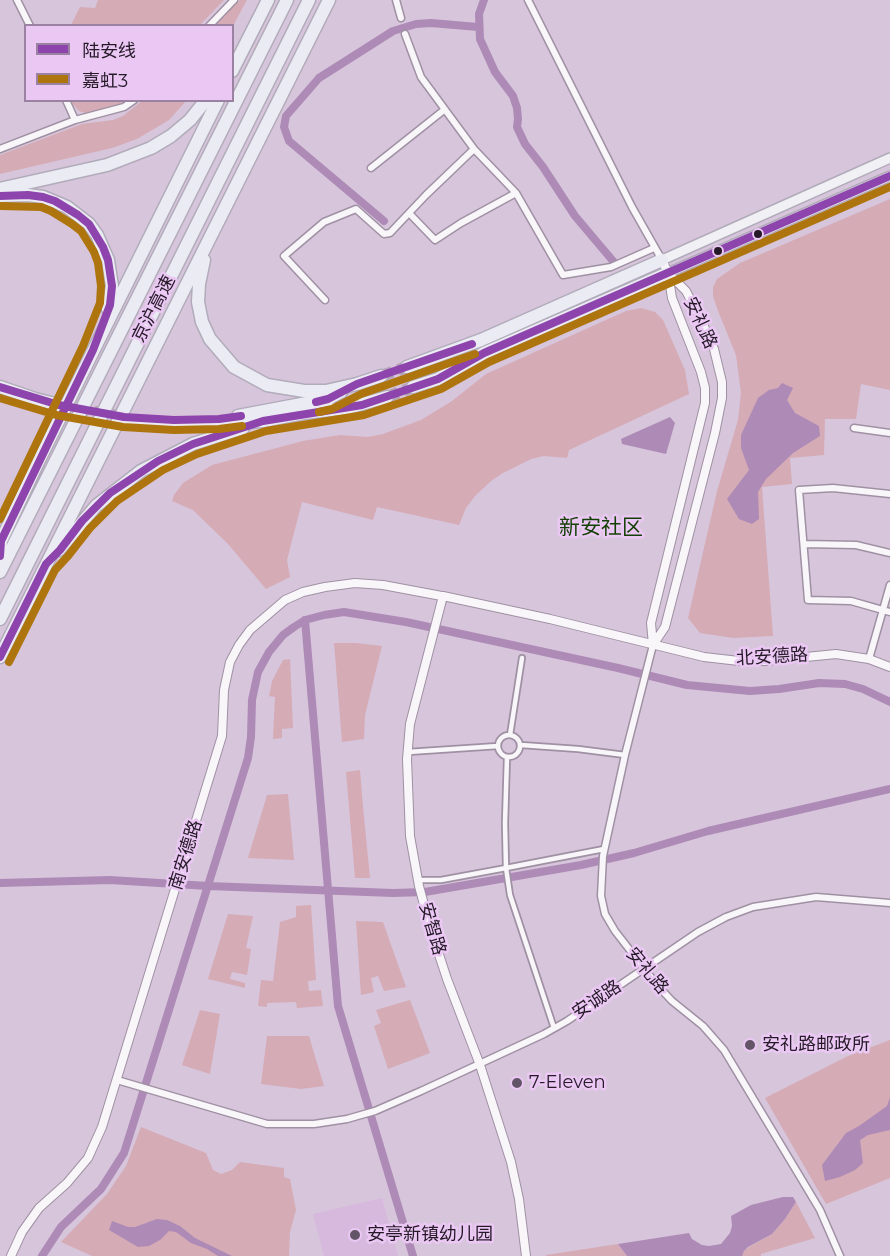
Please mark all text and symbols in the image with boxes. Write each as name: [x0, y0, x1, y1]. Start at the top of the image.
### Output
legend: [24, 24, 234, 102]
text: 陆安线: [82, 40, 136, 62]
text: 嘉虹3: [82, 70, 128, 92]
unlabelled marker: [752, 228, 764, 240]
unlabelled marker: [712, 245, 724, 257]
street label: 京沪高速: [128, 272, 180, 346]
street label: 安礼路: [679, 294, 721, 352]
district label: 新安社区: [559, 515, 643, 541]
street label: 北安德路: [735, 644, 809, 670]
street label: 南安德路: [165, 817, 207, 893]
street label: 安智路: [414, 900, 450, 958]
street label: 安礼路: [621, 943, 673, 999]
street label: 安诚路: [569, 976, 625, 1024]
place label: 安礼路邮政所: [762, 1034, 870, 1056]
marker: 安礼路邮政所: [743, 1038, 757, 1052]
place label: 7-Eleven: [529, 1072, 606, 1094]
marker: 7-Eleven: [510, 1076, 524, 1090]
place label: 安亭新镇幼儿园: [367, 1224, 493, 1246]
marker: 安亭新镇幼儿园: [348, 1228, 362, 1242]

